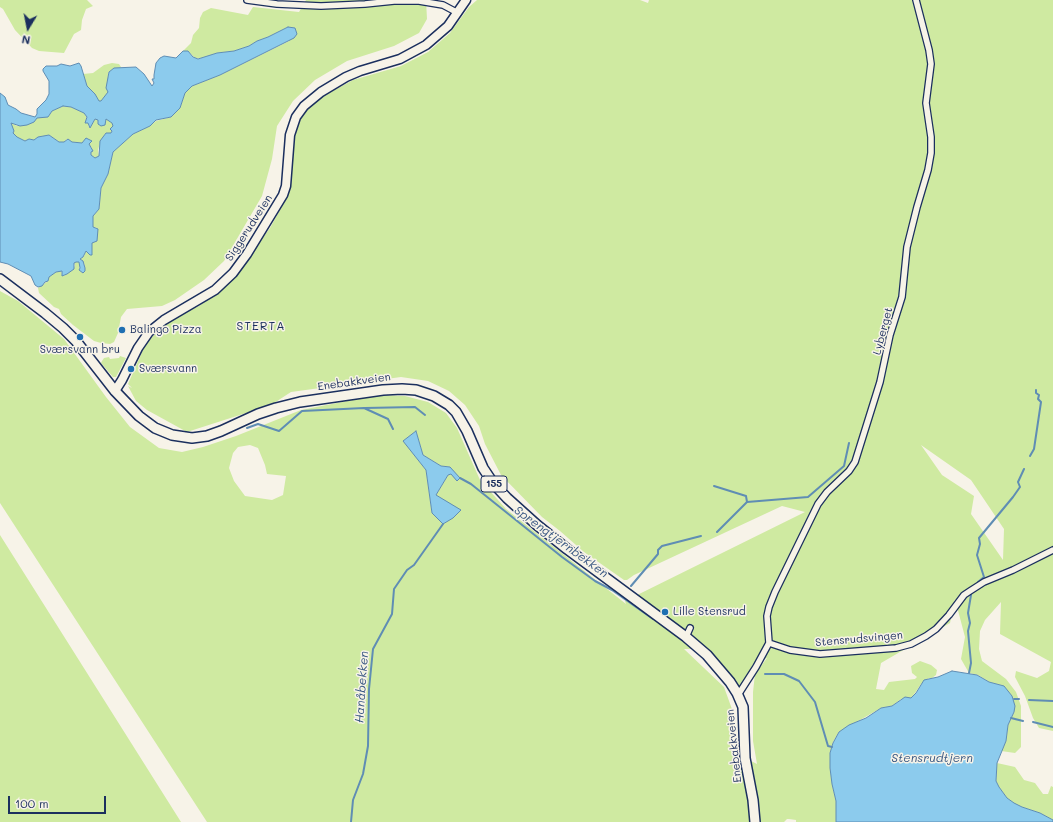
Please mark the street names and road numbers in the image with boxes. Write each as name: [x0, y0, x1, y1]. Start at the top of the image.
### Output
street label: Siggerudveien: [223, 192, 275, 264]
street label: Lyberget: [870, 306, 896, 356]
street label: Enebakkveien: [317, 370, 391, 394]
road number: 155: [481, 476, 507, 492]
street label: Stensrudsvingen: [815, 629, 903, 649]
street label: Enebakkveien: [724, 709, 744, 783]

